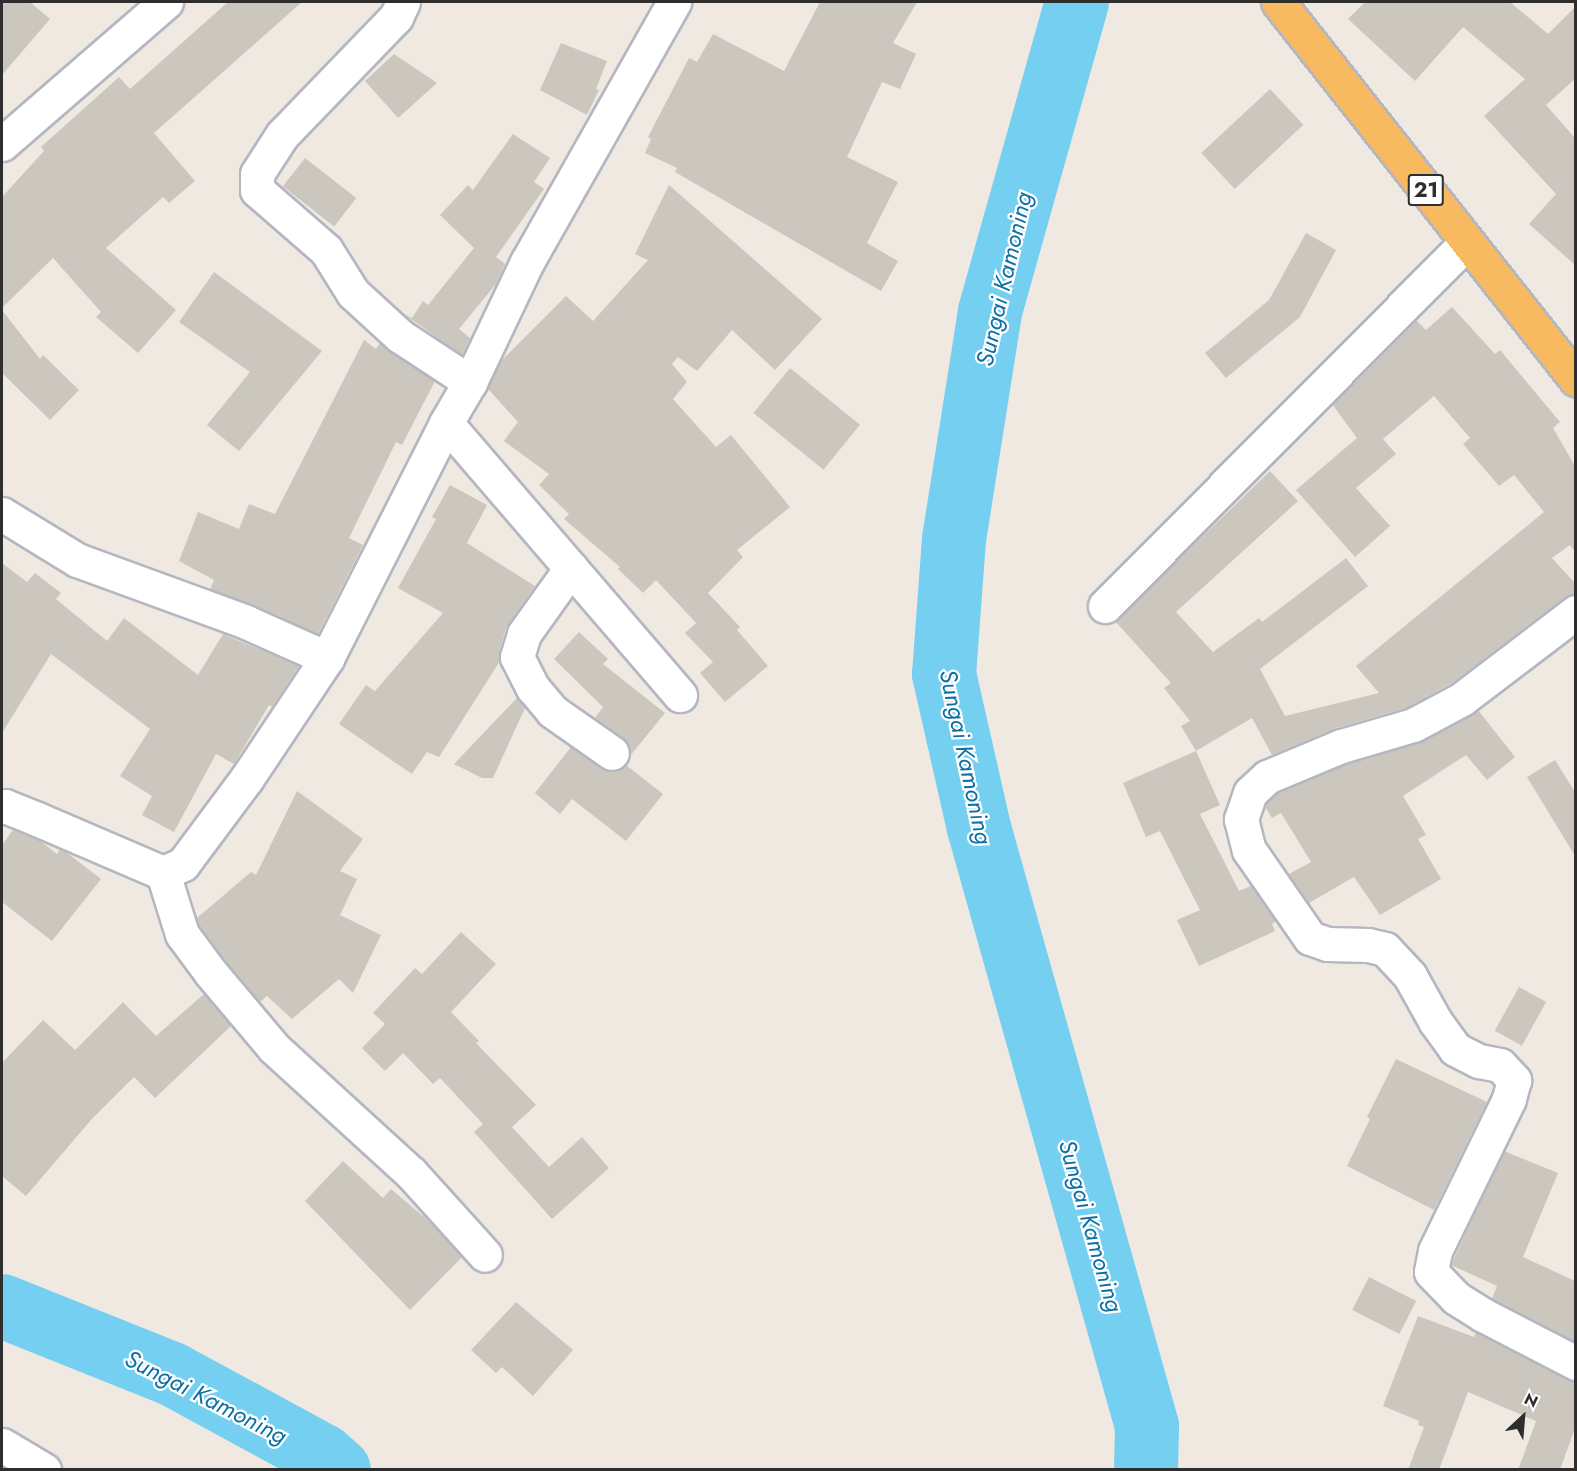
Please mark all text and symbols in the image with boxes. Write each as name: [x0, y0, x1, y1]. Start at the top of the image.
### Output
road number: 21: [1406, 172, 1446, 208]
water label: Sungai Kamoning: [970, 189, 1038, 369]
water label: Sungai Kamoning: [933, 667, 999, 847]
water label: Sungai Kamoning: [1053, 1136, 1129, 1316]
water label: Sungai Kamoning: [120, 1344, 292, 1450]
north arrow: [1493, 1387, 1553, 1447]
text: N: [1520, 1387, 1542, 1413]

